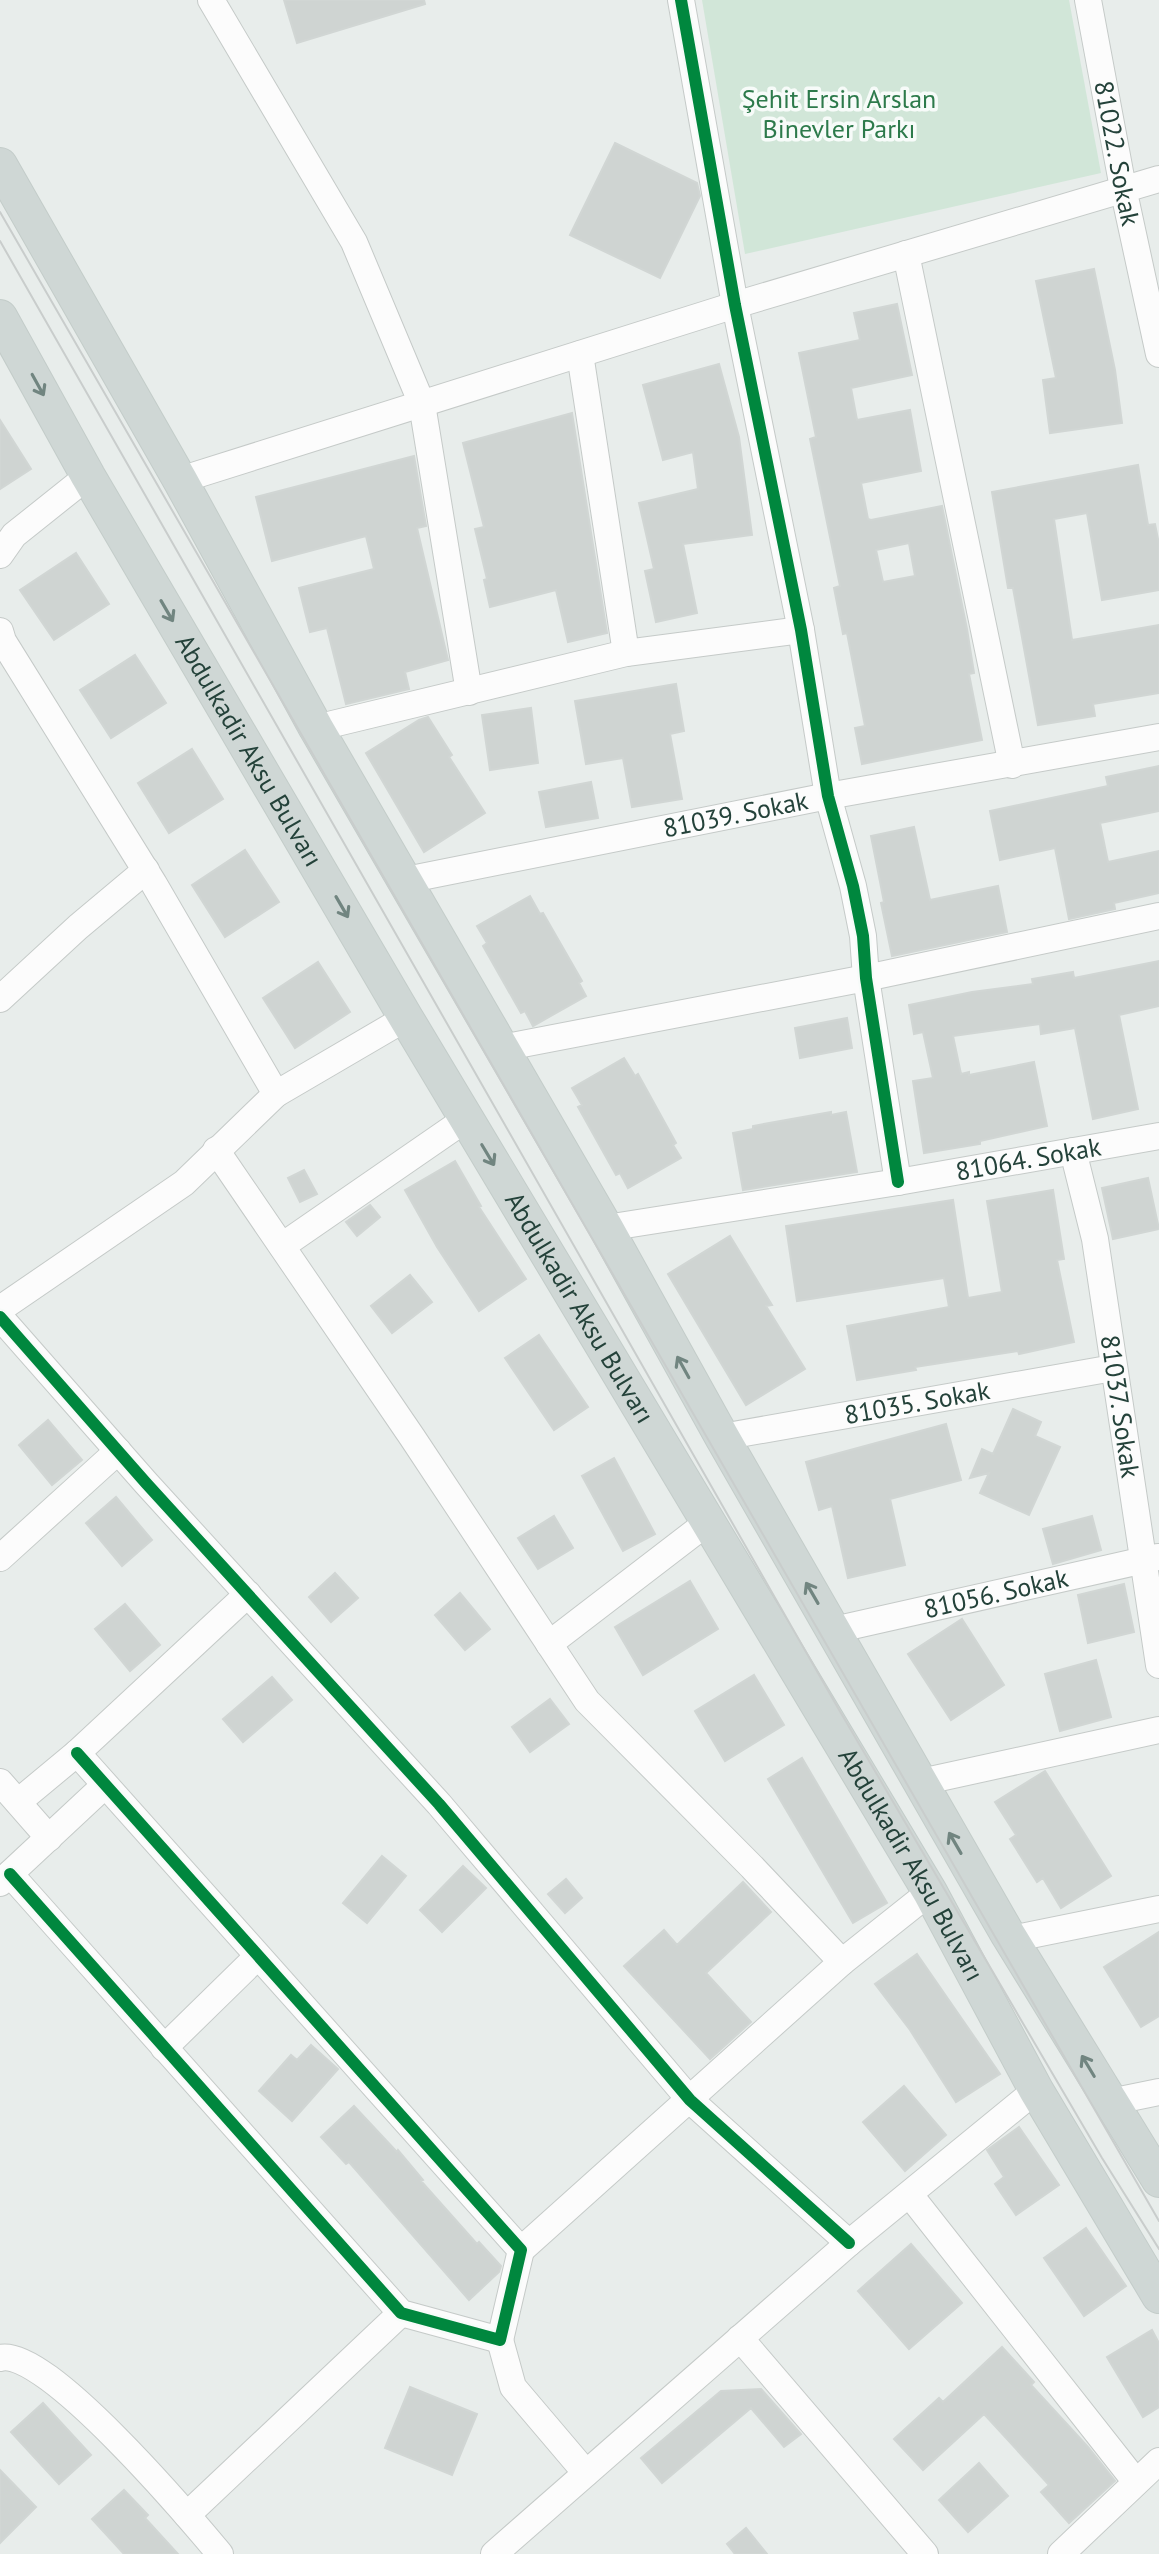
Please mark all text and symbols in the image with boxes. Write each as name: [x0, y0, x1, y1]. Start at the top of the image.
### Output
street label: 81022. Sokak: [1087, 78, 1148, 229]
park label: Şehit Ersin Arslan Binevler Parkı: [742, 82, 936, 145]
one-way arrow: [31, 373, 46, 397]
one-way arrow: [159, 599, 175, 622]
street label: Abdulkadir Aksu Bulvarı: [168, 628, 330, 872]
street label: 81039. Sokak: [660, 783, 811, 844]
one-way arrow: [334, 896, 350, 919]
street label: 81064. Sokak: [953, 1129, 1104, 1188]
one-way arrow: [480, 1143, 496, 1166]
street label: Abdulkadir Aksu Bulvarı: [498, 1186, 662, 1429]
street label: 81037. Sokak: [1094, 1333, 1148, 1481]
one-way arrow: [675, 1356, 691, 1379]
street label: 81035. Sokak: [842, 1373, 993, 1431]
street label: 81056. Sokak: [921, 1561, 1072, 1625]
one-way arrow: [804, 1582, 820, 1605]
street label: Abdulkadir Aksu Bulvarı: [831, 1742, 992, 1987]
one-way arrow: [947, 1831, 962, 1855]
one-way arrow: [1080, 2055, 1096, 2078]

